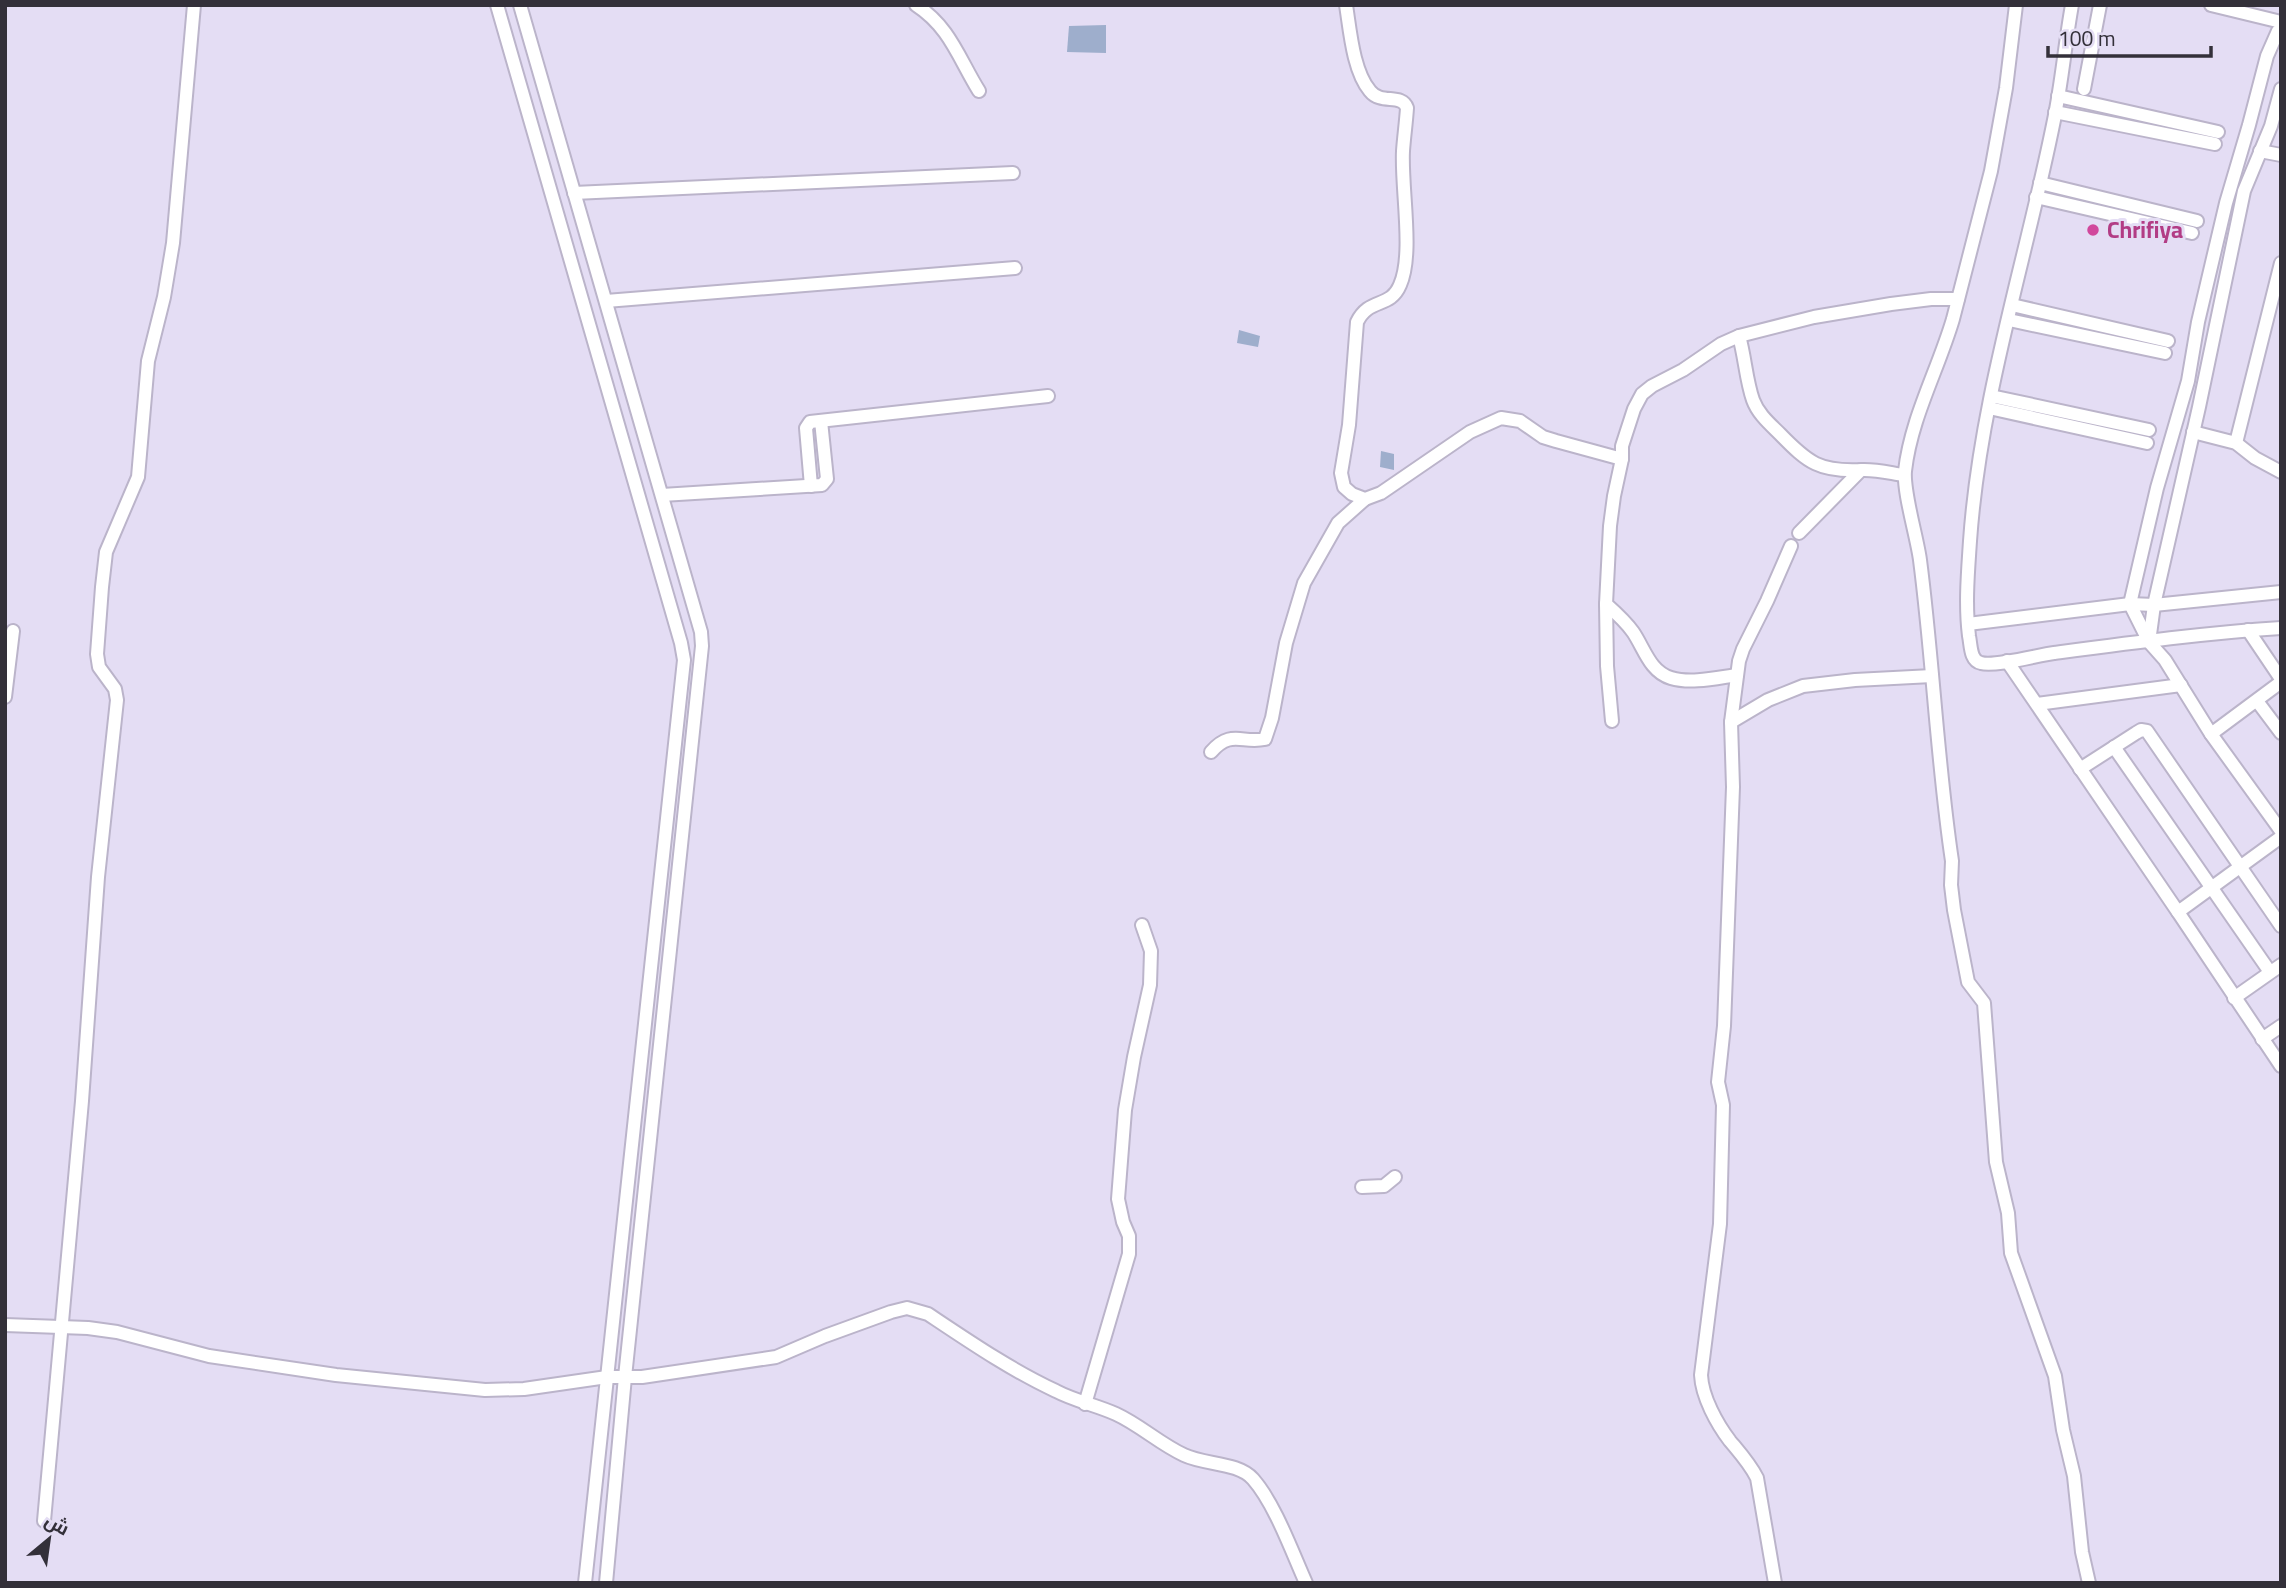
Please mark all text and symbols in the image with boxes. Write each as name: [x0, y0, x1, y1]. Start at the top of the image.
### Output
scale bar: [2048, 14, 2211, 58]
text: 100 m: [2058, 19, 2115, 58]
place label: Chrifiya: [2107, 208, 2183, 251]
marker: Chrifiya: [2085, 222, 2101, 238]
text: ش: [38, 1502, 77, 1546]
north arrow: [14, 1504, 84, 1574]

